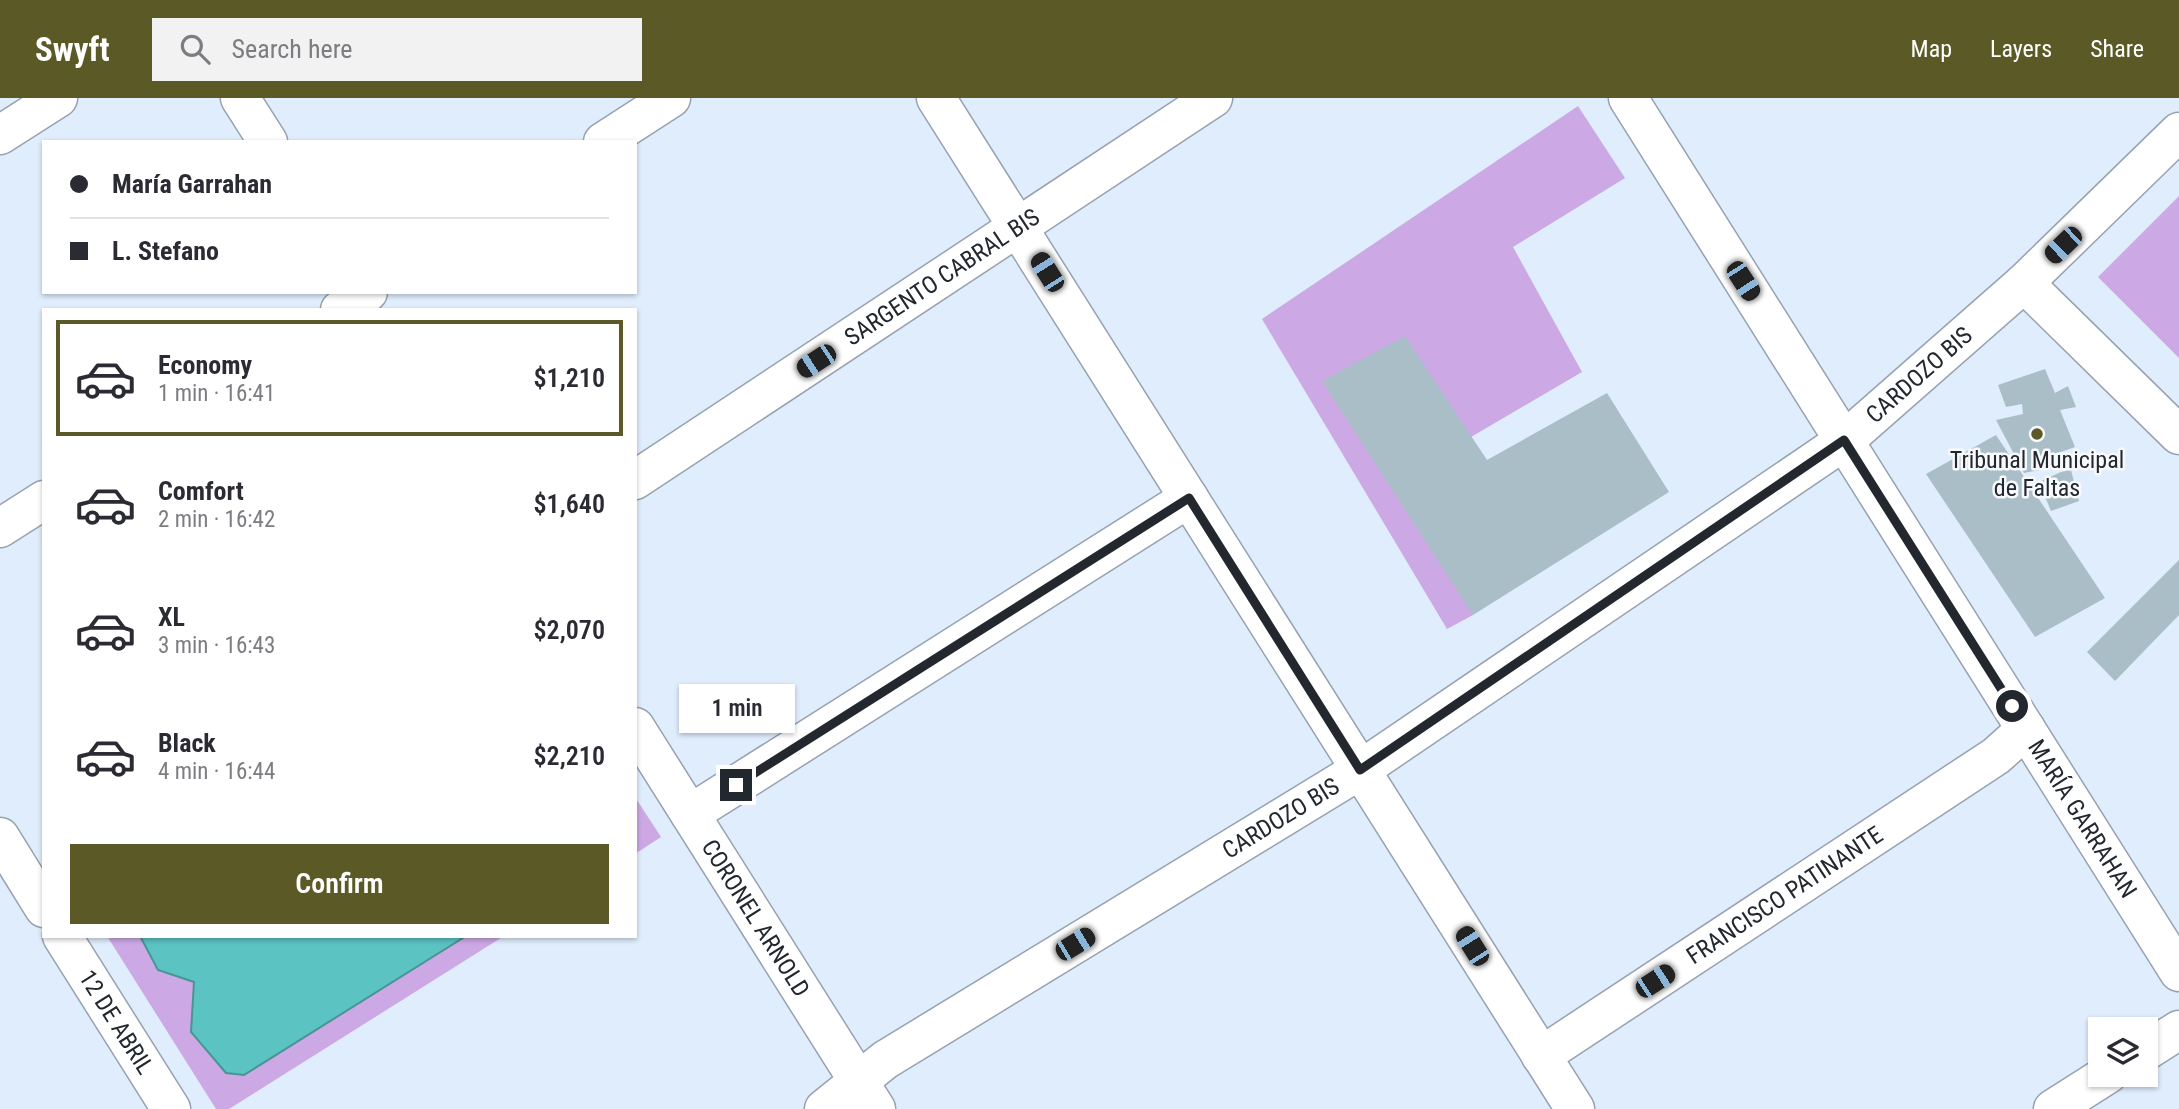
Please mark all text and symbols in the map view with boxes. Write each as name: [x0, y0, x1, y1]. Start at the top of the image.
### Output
search box: [152, 18, 642, 81]
text: Swyft: [35, 30, 110, 69]
icon: search: [176, 30, 214, 68]
text: Search here: [232, 34, 353, 64]
text: Map: [1911, 35, 1952, 63]
text: Layers: [1990, 35, 2052, 63]
text: Share: [2090, 35, 2144, 63]
text: María Garrahan: [112, 169, 272, 199]
street label: SARGENTO CABRAL BIS: [839, 203, 1045, 351]
car: [2041, 223, 2086, 267]
text: L. Stefano: [112, 236, 219, 266]
car: [1027, 249, 1068, 295]
car: [1723, 258, 1764, 304]
street label: CARDOZO BIS: [1860, 321, 1978, 429]
car: [793, 341, 840, 381]
icon: car: [74, 347, 137, 410]
text: Economy: [158, 350, 252, 380]
text: $1,210: [534, 363, 605, 393]
text: 1 min · 16:41: [158, 380, 275, 407]
marker: Tribunal Municipal de Faltas: [2029, 426, 2045, 442]
place label: Tribunal Municipal de Faltas: [1950, 446, 2124, 502]
icon: car: [74, 473, 137, 536]
text: Comfort: [158, 476, 244, 506]
text: $1,640: [534, 489, 605, 519]
text: 2 min · 16:42: [158, 506, 275, 533]
icon: car: [74, 599, 137, 662]
text: XL: [158, 602, 185, 632]
text: $2,070: [534, 615, 605, 645]
text: 3 min · 16:43: [158, 632, 275, 659]
callout: 1 min: [678, 684, 794, 732]
route start: [1996, 690, 2028, 722]
text: 1 min: [712, 695, 762, 722]
icon: car: [74, 725, 137, 788]
text: Black: [158, 728, 216, 758]
street label: MARÍA GARRAHAN: [2022, 734, 2143, 903]
text: $2,210: [534, 741, 605, 771]
text: 4 min · 16:44: [158, 758, 275, 785]
route end: [720, 769, 752, 801]
street label: CARDOZO BIS: [1217, 772, 1344, 865]
street label: FRANCISCO PATINANTE: [1681, 820, 1888, 970]
street label: CORONEL ARNOLD: [696, 835, 815, 1002]
button: Confirm: [70, 844, 609, 924]
car: [1452, 923, 1493, 969]
car: [1052, 924, 1099, 964]
car: [1632, 961, 1679, 1001]
street label: 12 DE ABRIL: [73, 965, 160, 1079]
map controls: [2088, 1017, 2158, 1087]
button: layers: [2088, 1017, 2158, 1087]

